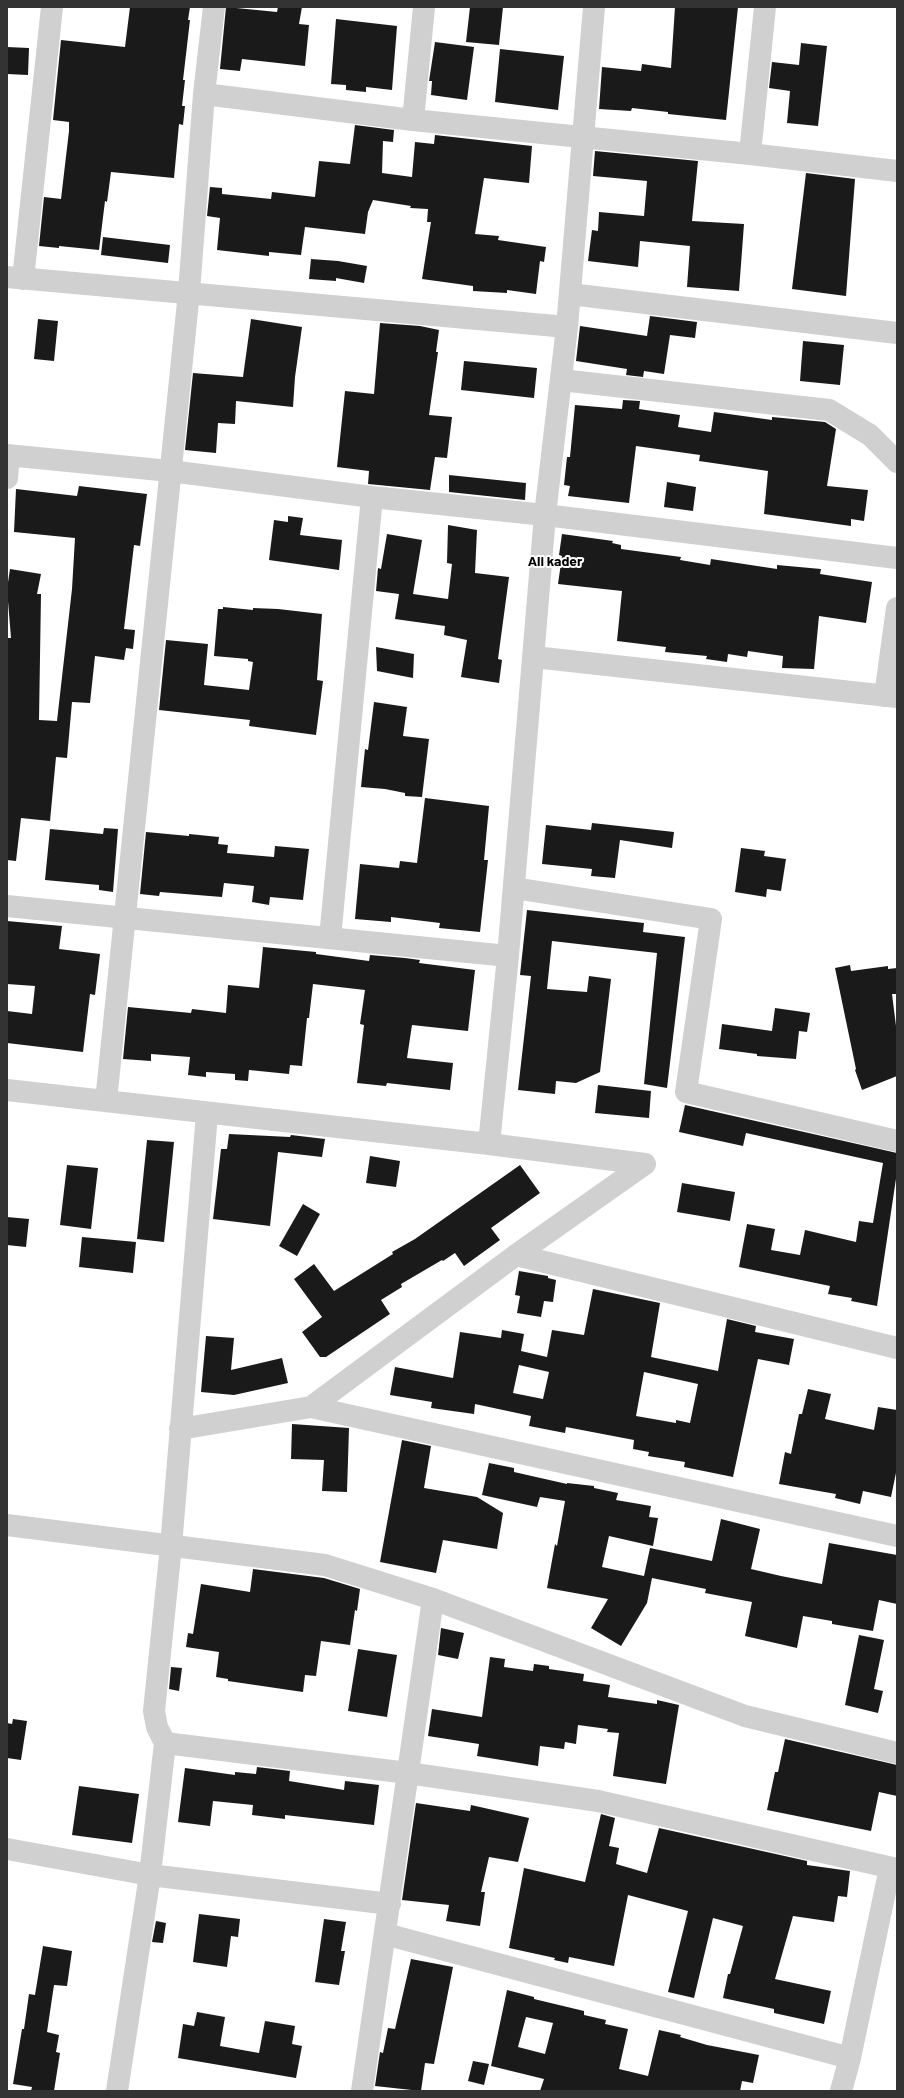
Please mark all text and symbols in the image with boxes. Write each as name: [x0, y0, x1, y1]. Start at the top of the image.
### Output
district label: Ali kader: [528, 553, 582, 569]

